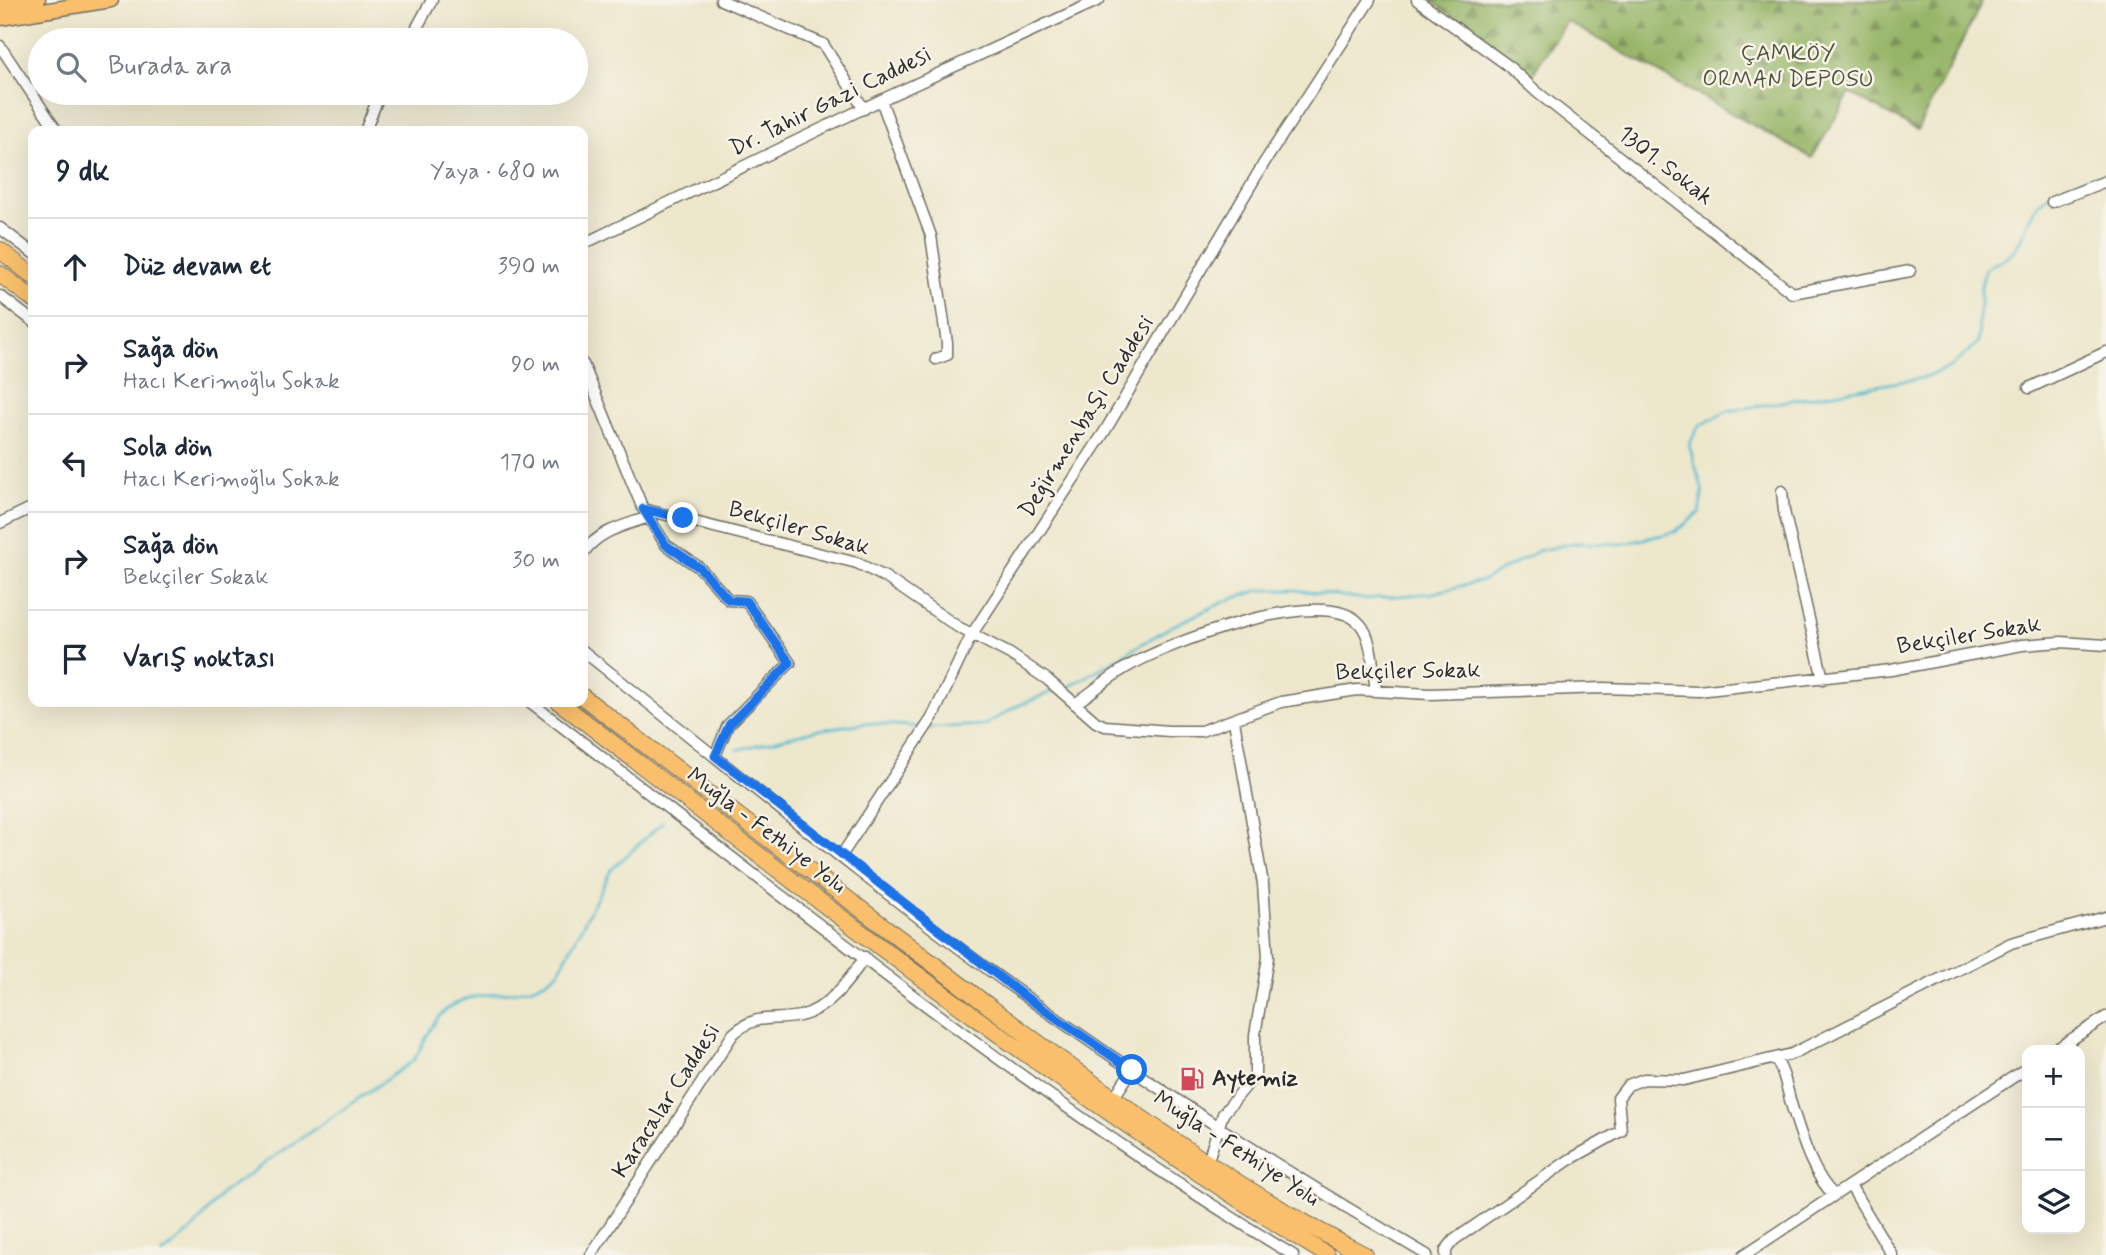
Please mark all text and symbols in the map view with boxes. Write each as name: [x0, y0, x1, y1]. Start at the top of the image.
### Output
search box: [28, 28, 588, 105]
park label: ÇAMKÖY ORMAN DEPOSU: [1702, 39, 1874, 95]
street label: Dr. Tahir Gazi Caddesi: [725, 40, 937, 164]
icon: search: [52, 48, 90, 86]
text: Burada ara: [108, 50, 232, 84]
street label: 1301. Sokak: [1611, 119, 1719, 213]
text: 9 dk: [56, 152, 110, 191]
text: Yaya · 680 m: [430, 157, 560, 187]
icon: ahead: [56, 248, 94, 286]
text: Düz devam et: [123, 250, 271, 284]
text: 390 m: [498, 252, 560, 282]
street label: Değirmenbaşı Caddesi: [1013, 310, 1161, 524]
text: Sağa dön: [123, 333, 219, 367]
icon: right: [56, 346, 94, 384]
text: 90 m: [511, 350, 560, 380]
text: Hacı Kerimoğlu Sokak: [123, 367, 340, 397]
text: Sola dön: [123, 431, 212, 465]
icon: left: [56, 444, 94, 482]
text: 170 m: [500, 448, 560, 478]
text: Hacı Kerimoğlu Sokak: [123, 465, 340, 495]
street label: Bekçiler Sokak: [725, 495, 873, 563]
route end: [667, 502, 698, 533]
text: Sağa dön: [123, 529, 219, 563]
icon: right: [56, 542, 94, 580]
text: 30 m: [512, 546, 560, 576]
text: Bekçiler Sokak: [123, 563, 268, 593]
street label: Bekçiler Sokak: [1895, 610, 2043, 662]
icon: arrive: [56, 640, 94, 678]
text: Varış noktası: [123, 642, 275, 676]
street label: Bekçiler Sokak: [1335, 656, 1481, 688]
street label: Muğla - Fethiye Yolu: [680, 761, 852, 901]
street label: Karacalar Caddesi: [606, 1018, 728, 1184]
map controls: [2022, 1045, 2085, 1234]
button: +: [2022, 1045, 2085, 1108]
route start: [1116, 1054, 1147, 1085]
place label: Aytemiz: [1212, 1064, 1299, 1094]
fuel station icon: Aytemiz: [1178, 1065, 1206, 1093]
street label: Muğla - Fethiye Yolu: [1147, 1084, 1325, 1214]
button: −: [2022, 1108, 2085, 1171]
button: layers: [2022, 1171, 2085, 1234]

